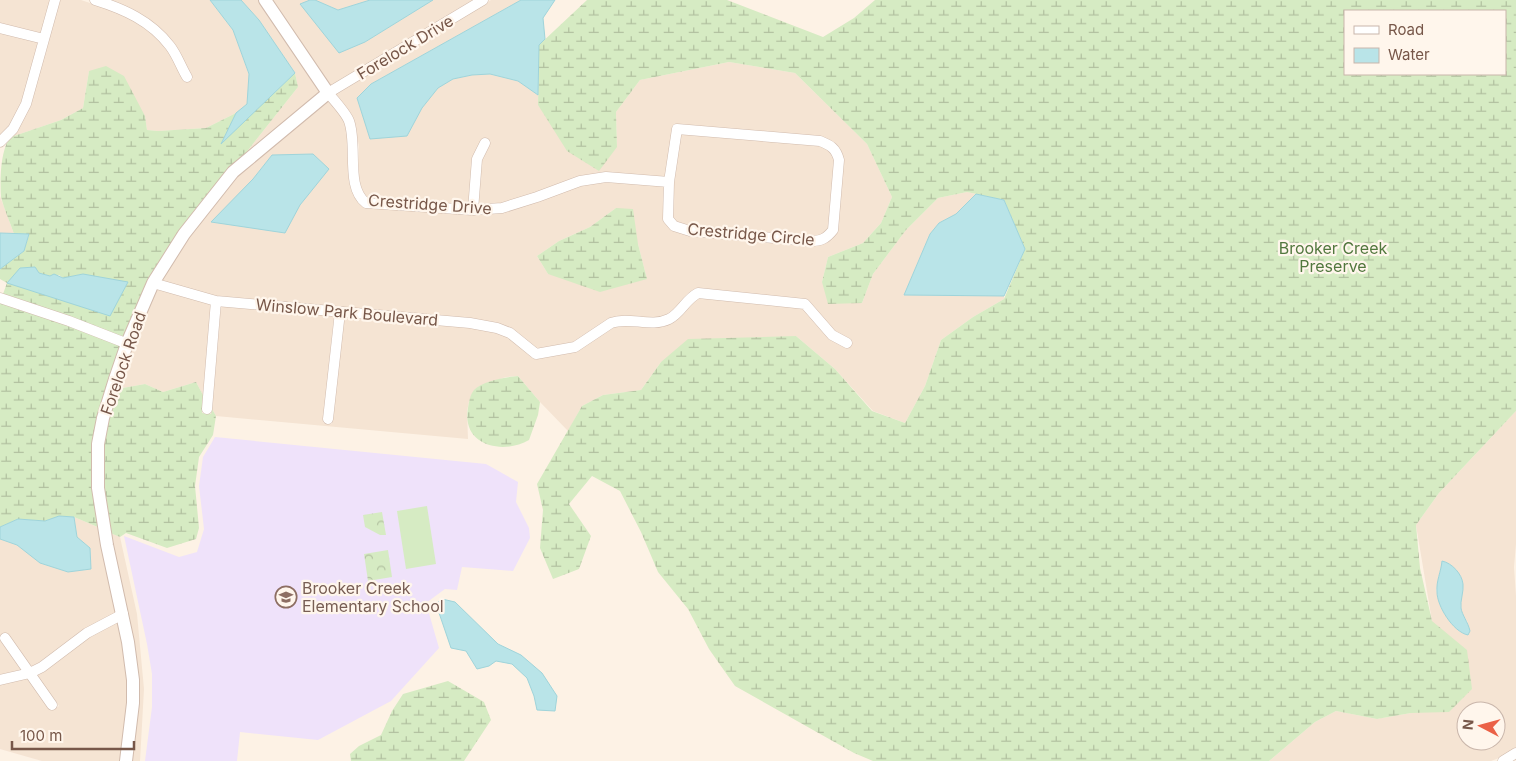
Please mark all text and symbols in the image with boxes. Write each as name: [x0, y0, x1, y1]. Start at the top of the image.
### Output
street label: Forelock Drive: [353, 10, 457, 84]
legend: [1344, 10, 1506, 75]
text: Road: [1388, 20, 1424, 39]
text: Water: [1388, 45, 1430, 64]
street label: Crestridge Drive: [368, 190, 492, 218]
street label: Crestridge Circle: [687, 218, 815, 250]
park label: Brooker Creek Preserve: [1279, 238, 1388, 276]
street label: Winslow Park Boulevard: [255, 294, 439, 330]
street label: Forelock Road: [96, 309, 150, 417]
place label: Brooker Creek Elementary School: [302, 578, 444, 616]
school or university icon: Brooker Creek Elementary School: [274, 585, 298, 609]
north arrow: [1456, 701, 1506, 751]
scale bar: [12, 718, 135, 750]
text: N: [1459, 718, 1477, 731]
text: 100 m: [20, 726, 62, 745]

